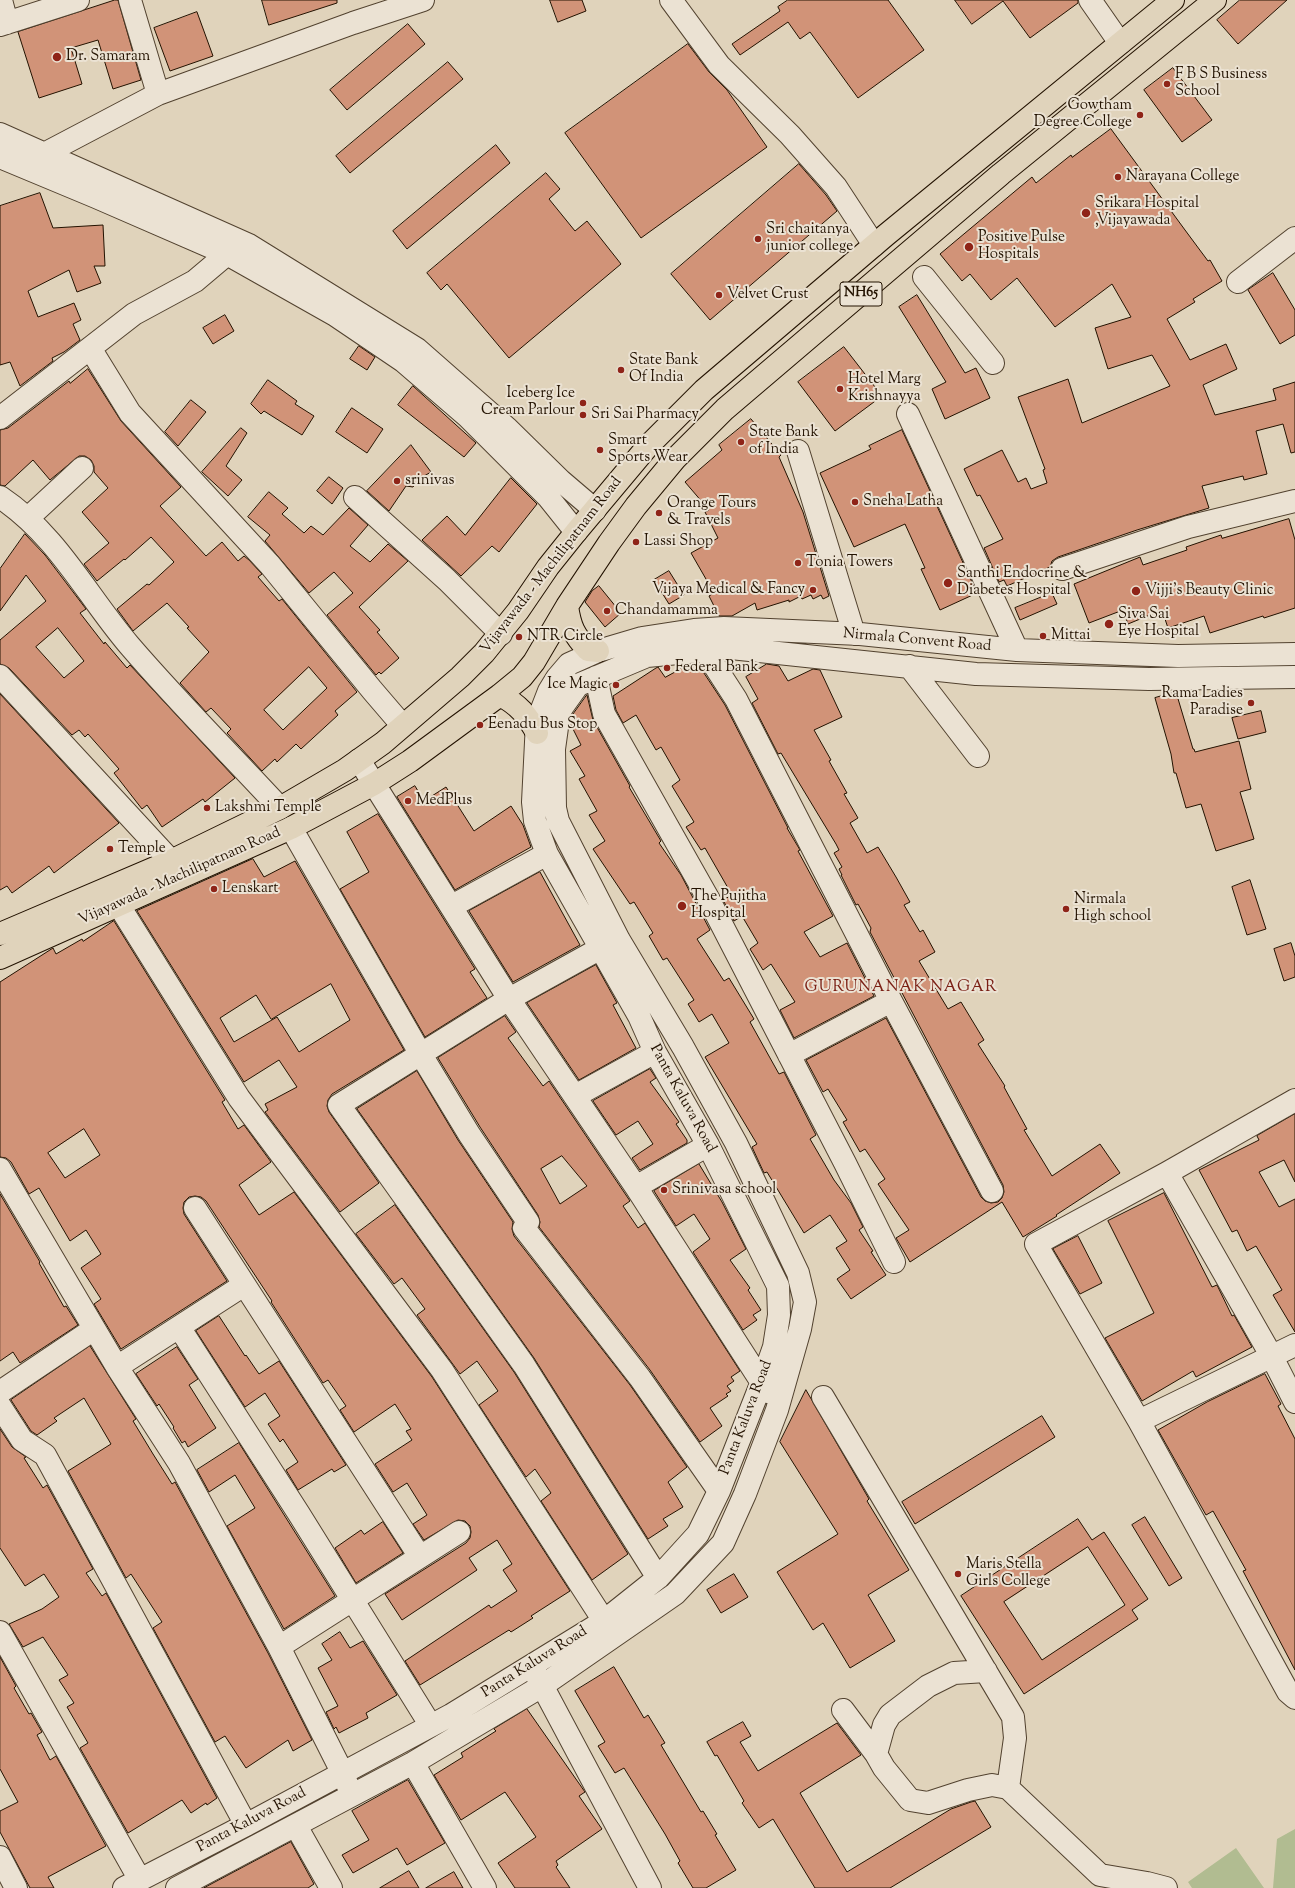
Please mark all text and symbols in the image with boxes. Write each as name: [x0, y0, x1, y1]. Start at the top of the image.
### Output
place label: Dr. Samaram: [66, 48, 150, 66]
marker: Dr. Samaram: [51, 51, 63, 63]
place label: F B S Business School: [1175, 66, 1267, 101]
marker: F B S Business School: [1162, 79, 1172, 89]
place label: Gowtham Degree College: [1034, 97, 1132, 132]
marker: Gowtham Degree College: [1135, 110, 1145, 120]
place label: Narayana College: [1126, 168, 1240, 186]
marker: Narayana College: [1113, 172, 1123, 182]
place label: Srikara Hospital ,Vijayawada: [1095, 195, 1199, 230]
marker: Srikara Hospital ,Vijayawada: [1080, 207, 1092, 219]
place label: Sri chaitanya junior college: [766, 221, 853, 256]
place label: Positive Pulse Hospitals: [978, 229, 1065, 264]
marker: Sri chaitanya junior college: [753, 234, 763, 244]
marker: Positive Pulse Hospitals: [963, 241, 975, 253]
road number: NH65: [840, 282, 882, 306]
place label: Velvet Crust: [727, 286, 808, 304]
marker: Velvet Crust: [714, 290, 724, 300]
place label: State Bank Of India: [629, 352, 699, 387]
marker: State Bank Of India: [616, 365, 626, 375]
place label: Hotel Marg Krishnayya: [848, 371, 921, 406]
marker: Hotel Marg Krishnayya: [835, 384, 845, 394]
place label: Iceberg Ice Cream Parlour: [481, 385, 575, 420]
marker: Iceberg Ice Cream Parlour: [578, 398, 588, 408]
place label: Sri Sai Pharmacy: [591, 406, 699, 424]
marker: Sri Sai Pharmacy: [578, 410, 588, 420]
place label: State Bank of India: [749, 424, 819, 459]
place label: Smart Sports Wear: [608, 432, 688, 467]
marker: State Bank of India: [736, 437, 746, 447]
marker: Smart Sports Wear: [595, 445, 605, 455]
place label: srinivas: [405, 472, 454, 490]
street label: Vijayawada - Machilipatnam Road: [477, 474, 627, 658]
marker: srinivas: [392, 476, 402, 486]
place label: Sneha Latha: [863, 493, 943, 511]
place label: Orange Tours & Travels: [667, 495, 756, 530]
marker: Sneha Latha: [850, 497, 860, 507]
marker: Orange Tours & Travels: [654, 508, 664, 518]
place label: Lassi Shop: [644, 533, 713, 551]
marker: Lassi Shop: [631, 537, 641, 547]
place label: Tonia Towers: [806, 554, 893, 572]
marker: Tonia Towers: [793, 558, 803, 568]
place label: Santhi Endocrine & Diabetes Hospital: [957, 565, 1087, 600]
marker: Santhi Endocrine & Diabetes Hospital: [942, 577, 954, 589]
place label: Vijaya Medical & Fancy: [652, 581, 805, 599]
place label: Vijji's Beauty Clinic: [1145, 582, 1274, 600]
marker: Vijaya Medical & Fancy: [808, 585, 818, 595]
marker: Vijji's Beauty Clinic: [1130, 585, 1142, 597]
place label: Chandamamma: [615, 602, 718, 620]
marker: Chandamamma: [602, 606, 612, 616]
place label: Siva Sai Eye Hospital: [1118, 606, 1199, 641]
marker: Siva Sai Eye Hospital: [1103, 618, 1115, 630]
street label: Nirmala Convent Road: [842, 626, 992, 656]
place label: Mittai: [1051, 627, 1090, 645]
place label: NTR Circle: [527, 628, 603, 646]
marker: Mittai: [1038, 631, 1048, 641]
marker: NTR Circle: [514, 632, 524, 642]
place label: Federal Bank: [675, 659, 759, 677]
marker: Federal Bank: [662, 663, 672, 673]
place label: Ice Magic: [547, 676, 608, 694]
marker: Ice Magic: [611, 680, 621, 690]
place label: Rama Ladies Paradise: [1162, 685, 1243, 720]
marker: Rama Ladies Paradise: [1246, 698, 1256, 708]
place label: Eenadu Bus Stop: [488, 716, 597, 734]
marker: Eenadu Bus Stop: [475, 720, 485, 730]
place label: MedPlus: [416, 792, 472, 810]
marker: MedPlus: [403, 796, 413, 806]
place label: Lakshmi Temple: [215, 799, 321, 817]
marker: Lakshmi Temple: [202, 803, 212, 813]
street label: Vijayawada - Machilipatnam Road: [76, 824, 284, 930]
place label: Temple: [118, 840, 166, 858]
marker: Temple: [105, 844, 115, 854]
place label: Lenskart: [222, 880, 278, 898]
marker: Lenskart: [209, 884, 219, 894]
place label: The Pujitha Hospital: [691, 888, 767, 923]
place label: Nirmala High school: [1074, 891, 1151, 926]
marker: The Pujitha Hospital: [676, 900, 688, 912]
marker: Nirmala High school: [1061, 904, 1071, 914]
district label: GURUNANAK NAGAR: [804, 978, 998, 998]
street label: Panta Kaluva Road: [645, 1042, 719, 1156]
place label: Srinivasa school: [672, 1181, 776, 1199]
marker: Srinivasa school: [659, 1185, 669, 1195]
street label: Panta Kaluva Road: [717, 1358, 777, 1478]
place label: Maris Stella Girls College: [966, 1556, 1051, 1591]
marker: Maris Stella Girls College: [953, 1569, 963, 1579]
street label: Panta Kaluva Road: [479, 1623, 591, 1703]
street label: Panta Kaluva Road: [194, 1785, 310, 1857]

